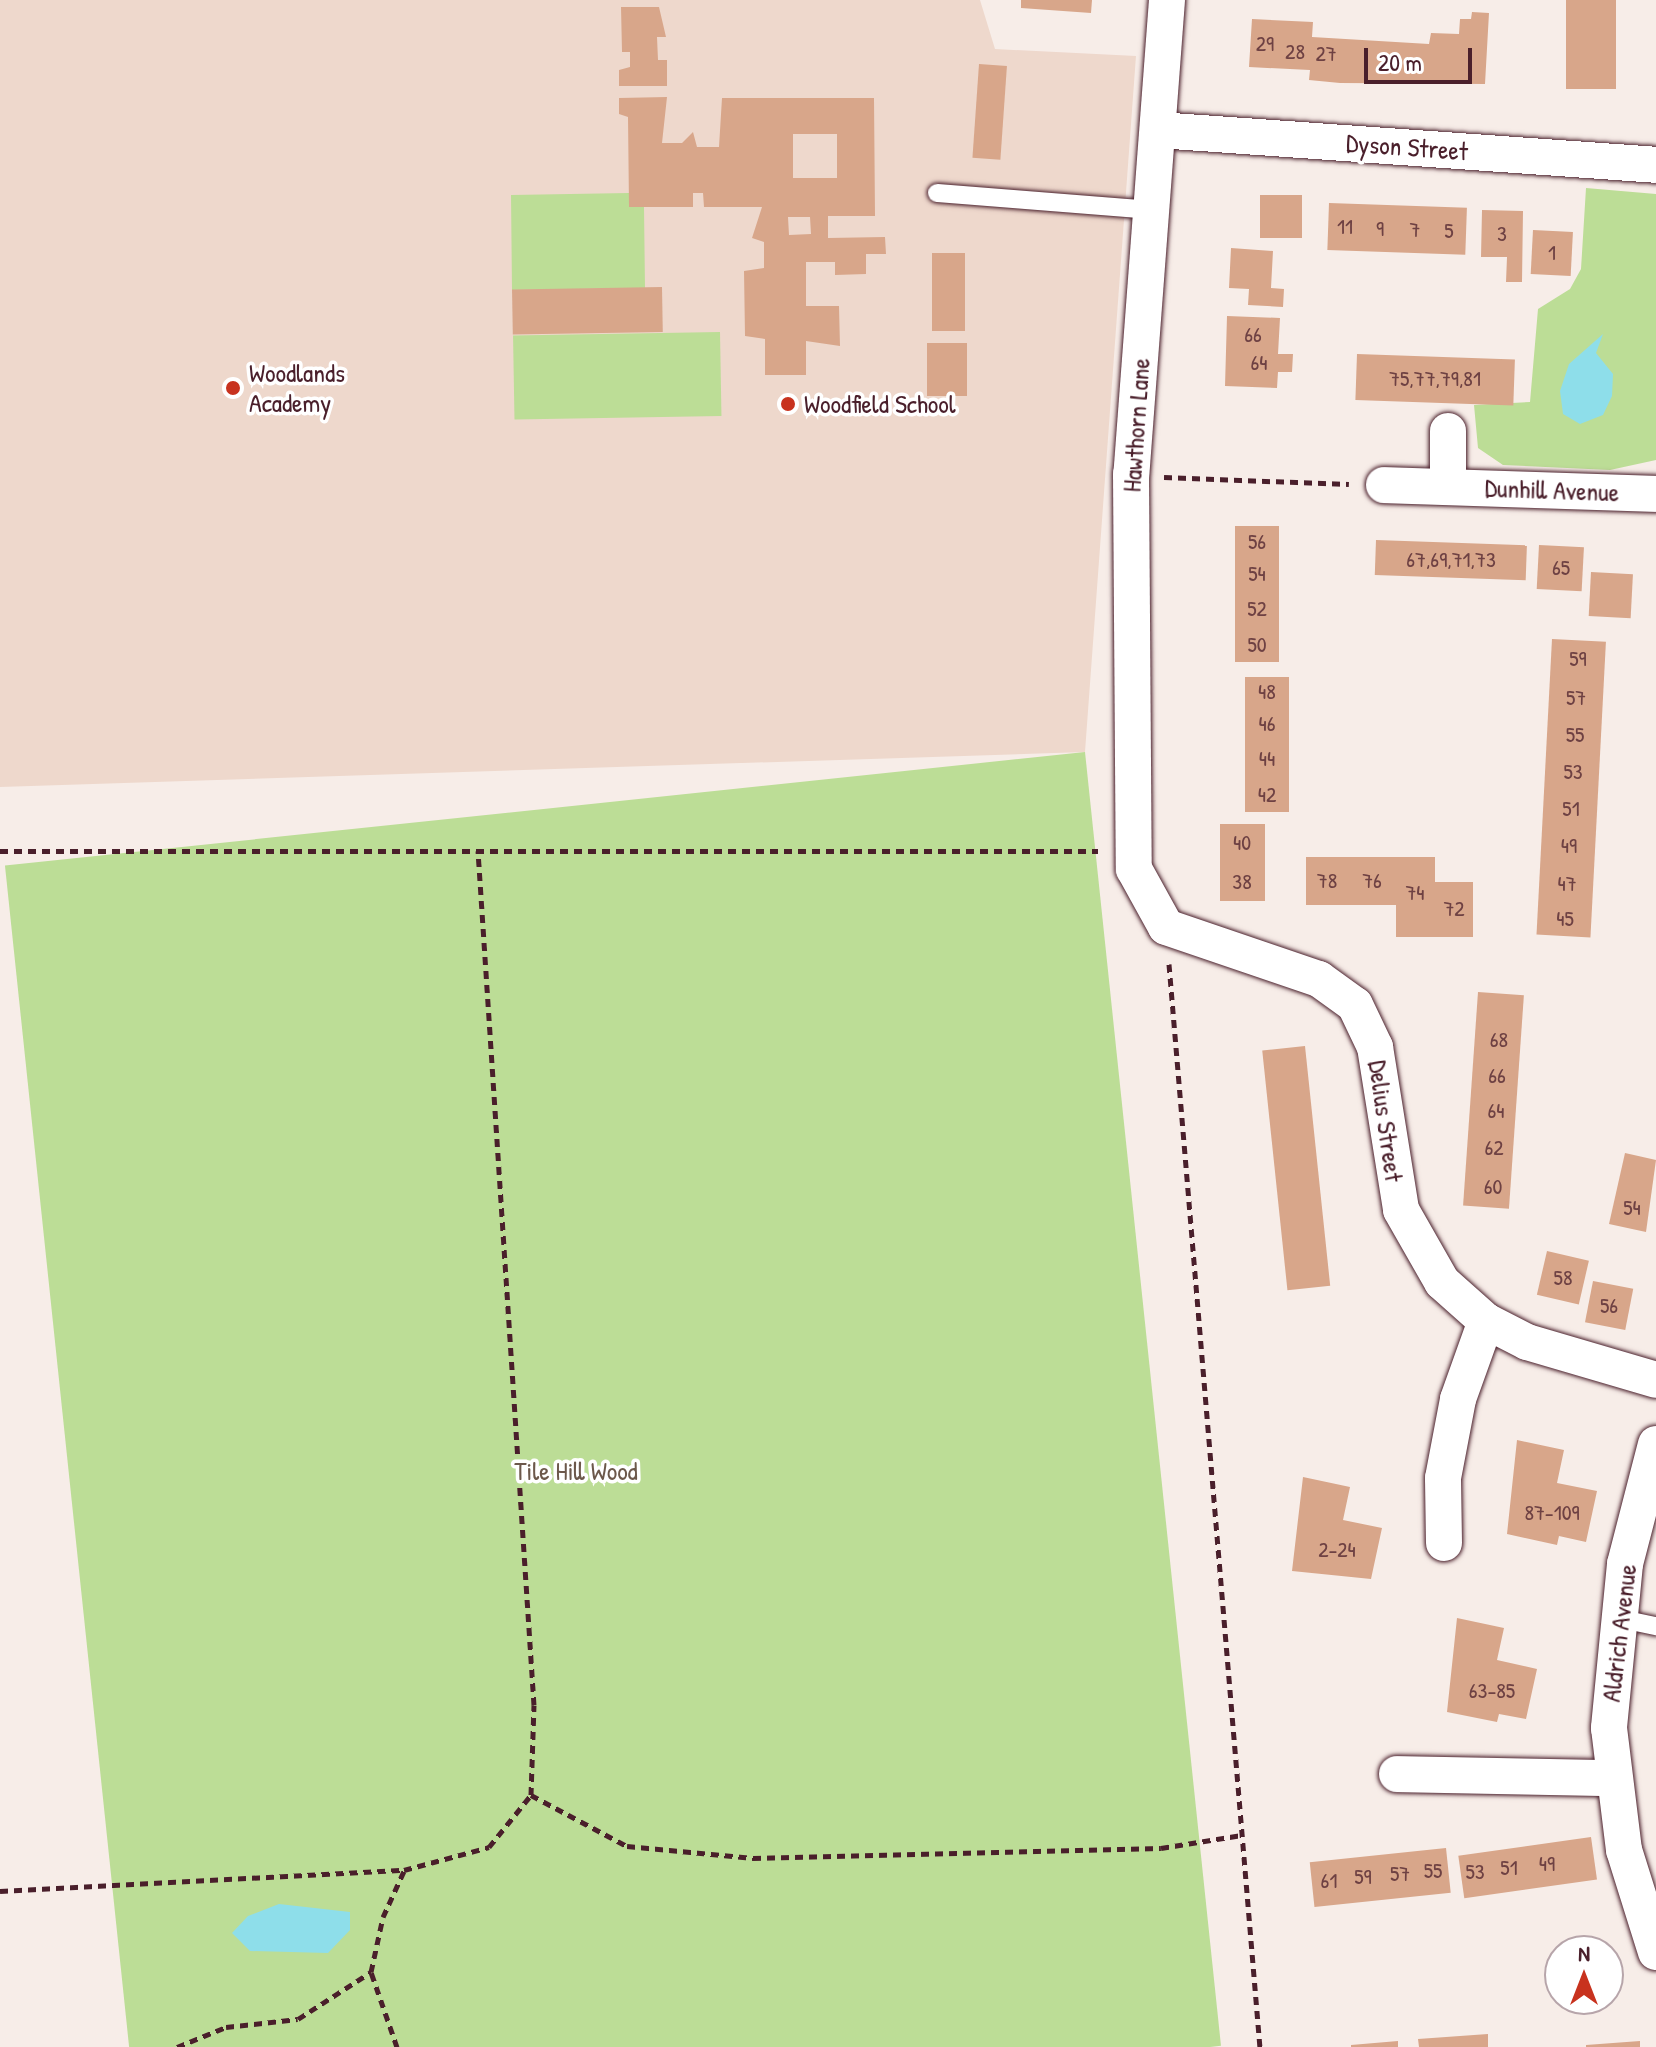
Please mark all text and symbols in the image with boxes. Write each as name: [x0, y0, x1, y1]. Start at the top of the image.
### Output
house number: 29: [1256, 31, 1274, 57]
scale bar: [1368, 32, 1476, 82]
house number: 28: [1285, 39, 1305, 65]
house number: 27: [1315, 41, 1337, 67]
text: 20 m: [1378, 46, 1422, 78]
street label: Dyson Street: [1345, 127, 1469, 167]
house number: 11: [1337, 214, 1353, 240]
house number: 9: [1376, 216, 1384, 242]
house number: 7: [1410, 217, 1420, 243]
house number: 5: [1444, 218, 1454, 244]
house number: 3: [1497, 221, 1507, 247]
house number: 1: [1548, 240, 1556, 266]
house number: 66: [1244, 322, 1262, 348]
house number: 64: [1250, 350, 1268, 376]
place label: Woodlands Academy: [249, 357, 345, 418]
street label: Hawthorn Lane: [1116, 357, 1156, 493]
house number: 75,77,79,81: [1389, 366, 1481, 392]
marker: Woodlands Academy: [224, 379, 242, 397]
place label: Woodfield School: [804, 388, 956, 420]
marker: Woodfield School: [779, 395, 797, 413]
street label: Dunhill Avenue: [1484, 472, 1620, 508]
house number: 56: [1248, 529, 1266, 555]
house number: 67,69,71,73: [1406, 547, 1496, 573]
house number: 65: [1552, 555, 1570, 581]
house number: 54: [1248, 561, 1266, 587]
house number: 52: [1247, 596, 1267, 622]
house number: 50: [1247, 632, 1267, 658]
house number: 59: [1569, 646, 1587, 672]
house number: 48: [1258, 679, 1276, 705]
house number: 57: [1566, 685, 1586, 711]
house number: 46: [1258, 711, 1276, 737]
house number: 55: [1566, 722, 1584, 748]
house number: 44: [1259, 746, 1275, 772]
house number: 53: [1563, 759, 1583, 785]
house number: 42: [1258, 782, 1276, 808]
house number: 51: [1562, 796, 1580, 822]
house number: 40: [1233, 830, 1251, 856]
house number: 49: [1561, 833, 1577, 859]
house number: 78: [1317, 868, 1337, 894]
house number: 76: [1362, 868, 1382, 894]
house number: 38: [1232, 869, 1252, 895]
house number: 47: [1557, 871, 1577, 897]
house number: 74: [1405, 880, 1425, 906]
house number: 72: [1443, 896, 1465, 922]
house number: 45: [1556, 906, 1574, 932]
house number: 68: [1490, 1027, 1508, 1053]
street label: Delius Street: [1362, 1058, 1410, 1184]
house number: 66: [1488, 1063, 1506, 1089]
house number: 64: [1487, 1098, 1505, 1124]
house number: 62: [1484, 1135, 1504, 1161]
house number: 60: [1484, 1174, 1502, 1200]
house number: 54: [1623, 1195, 1641, 1221]
house number: 58: [1554, 1265, 1572, 1291]
house number: 56: [1600, 1293, 1618, 1319]
park label: Tile Hill Wood: [514, 1455, 638, 1487]
house number: 87-109: [1524, 1500, 1580, 1526]
house number: 2-24: [1318, 1537, 1356, 1563]
street label: Aldrich Avenue: [1595, 1562, 1643, 1704]
house number: 63-85: [1469, 1678, 1515, 1704]
house number: 49: [1539, 1851, 1555, 1877]
house number: 51: [1500, 1855, 1518, 1881]
house number: 55: [1424, 1858, 1442, 1884]
house number: 53: [1465, 1859, 1485, 1885]
house number: 57: [1390, 1861, 1410, 1887]
house number: 59: [1354, 1864, 1372, 1890]
house number: 61: [1321, 1868, 1337, 1894]
north arrow: [1544, 1935, 1624, 2015]
text: N: [1578, 1938, 1590, 1968]

